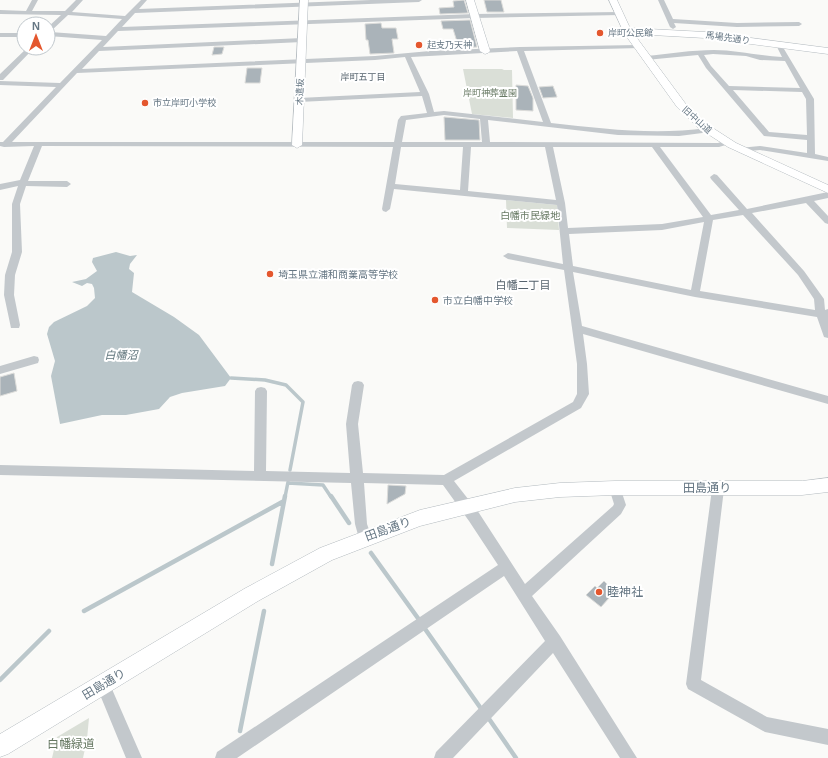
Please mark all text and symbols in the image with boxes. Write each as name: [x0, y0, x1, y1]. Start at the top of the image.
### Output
north arrow: [16, 16, 56, 56]
text: N: [32, 20, 40, 32]
marker: 岸町公民館: [595, 28, 605, 38]
place label: 岸町公民館: [608, 28, 653, 38]
street label: 馬場先通り: [705, 30, 751, 46]
marker: 起支乃天神: [414, 40, 424, 50]
place label: 起支乃天神: [427, 40, 472, 50]
district label: 岸町五丁目: [340, 72, 386, 82]
street label: 木遣坂: [295, 78, 305, 106]
park label: 岸町神葬霊園: [463, 88, 517, 98]
marker: 市立岸町小学校: [140, 98, 150, 108]
place label: 市立岸町小学校: [153, 98, 216, 108]
street label: 旧中山道: [680, 104, 714, 136]
park label: 白幡市民緑地: [500, 210, 561, 221]
marker: 埼玉県立浦和商業高等学校: [265, 269, 275, 279]
place label: 埼玉県立浦和商業高等学校: [278, 269, 398, 280]
district label: 白幡二丁目: [496, 279, 551, 291]
marker: 市立白幡中学校: [430, 295, 440, 305]
place label: 市立白幡中学校: [443, 295, 513, 306]
water label: 白幡沼: [105, 349, 139, 361]
street label: 田島通り: [683, 481, 731, 495]
street label: 田島通り: [363, 514, 413, 544]
place label: 睦神社: [607, 585, 643, 599]
marker: 睦神社: [594, 587, 604, 597]
street label: 田島通り: [80, 666, 128, 702]
park label: 白幡緑道: [47, 737, 95, 751]

